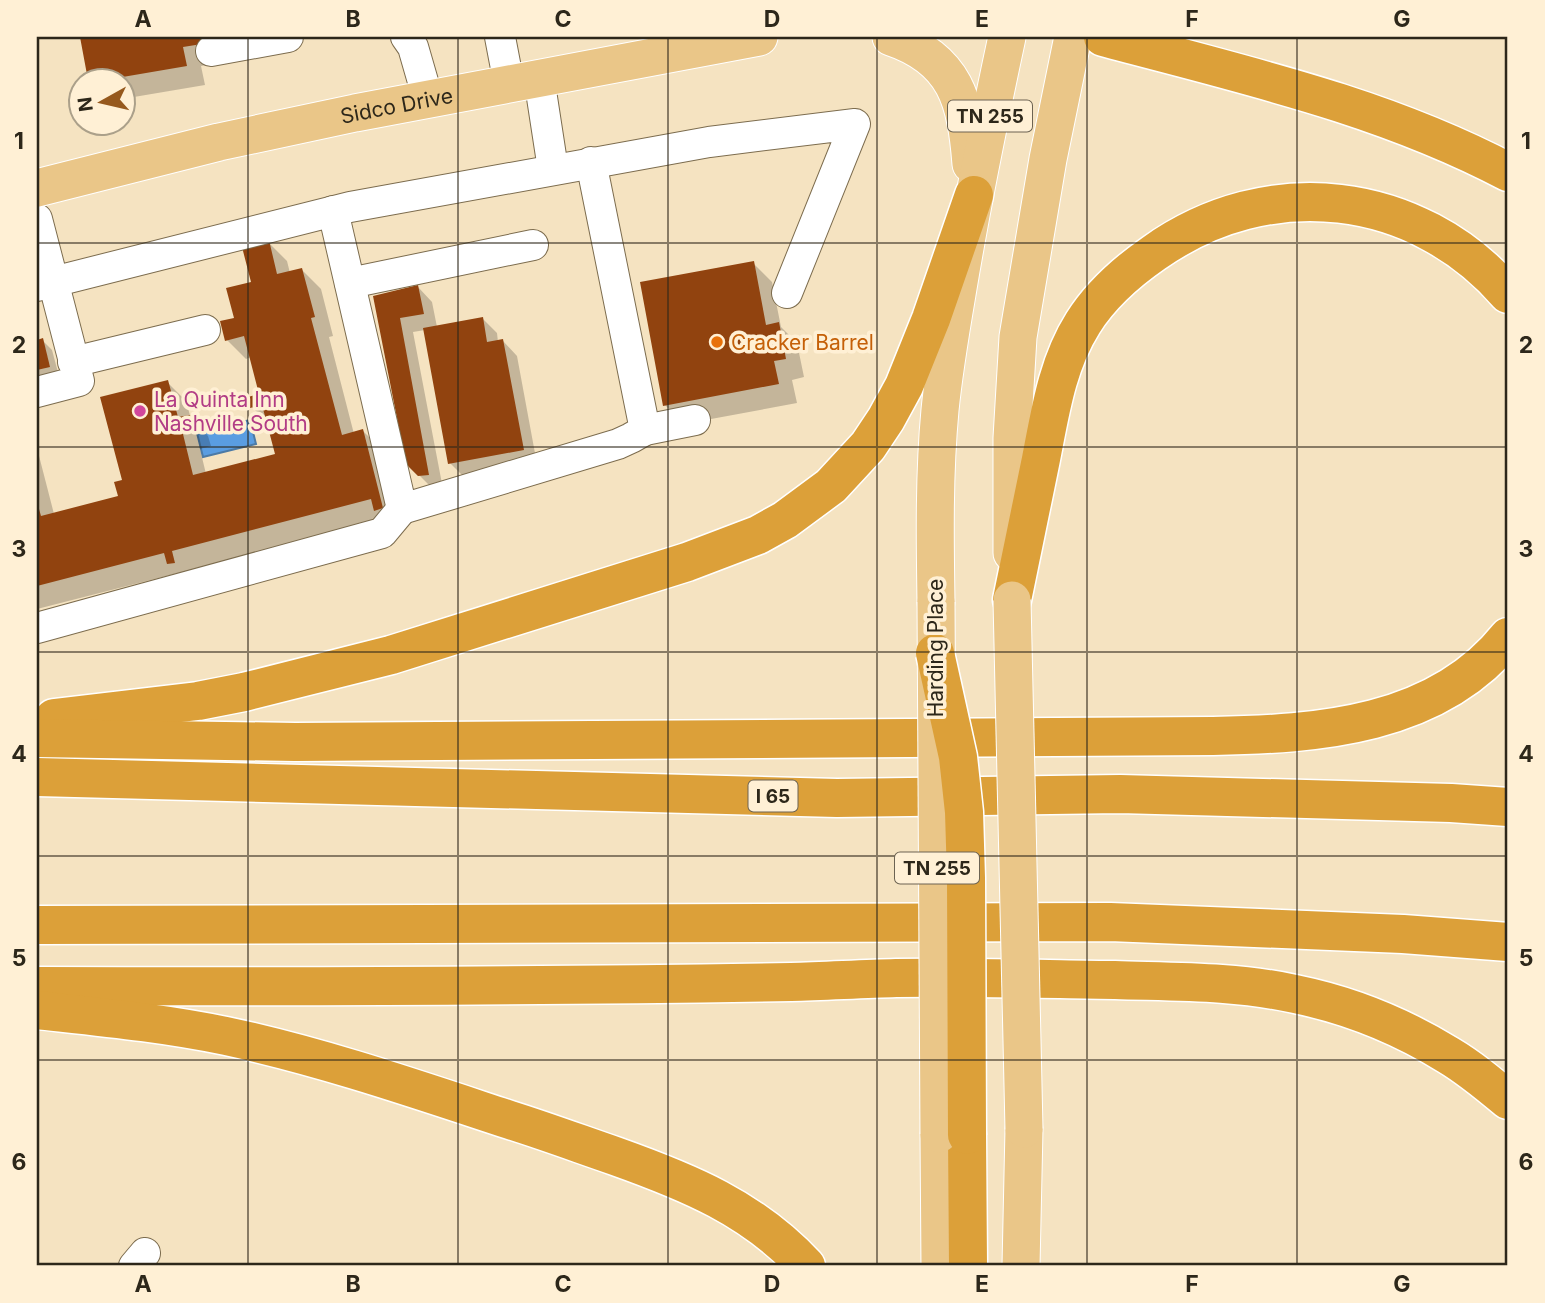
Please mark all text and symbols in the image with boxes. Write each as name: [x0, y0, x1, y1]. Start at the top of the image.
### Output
text: A: [134, 5, 152, 33]
text: B: [345, 5, 361, 33]
text: C: [554, 5, 572, 33]
text: D: [764, 5, 780, 33]
text: E: [975, 5, 989, 33]
text: F: [1185, 5, 1199, 33]
text: G: [1393, 5, 1411, 33]
north arrow: [66, 66, 136, 136]
street label: Sidco Drive: [338, 82, 455, 128]
text: N: [73, 96, 98, 113]
road number: TN 255: [948, 100, 1032, 132]
text: 1: [14, 127, 24, 155]
text: 1: [1521, 127, 1531, 155]
place label: Cracker Barrel: [731, 330, 874, 355]
text: 2: [12, 331, 26, 359]
text: 2: [1519, 331, 1533, 359]
marker: Cracker Barrel: [709, 334, 725, 350]
place label: La Quinta Inn Nashville South: [154, 387, 308, 436]
marker: La Quinta Inn Nashville South: [132, 403, 148, 419]
text: 3: [12, 535, 26, 563]
text: 3: [1519, 535, 1533, 563]
street label: Harding Place: [923, 579, 948, 717]
text: 4: [11, 740, 27, 768]
text: 4: [1518, 740, 1534, 768]
road number: I 65: [748, 780, 798, 811]
road number: TN 255: [895, 852, 979, 884]
text: 5: [12, 944, 26, 972]
text: 5: [1519, 944, 1533, 972]
text: 6: [12, 1148, 26, 1176]
text: 6: [1519, 1148, 1533, 1176]
text: A: [134, 1270, 152, 1298]
text: B: [345, 1270, 361, 1298]
text: C: [554, 1270, 572, 1298]
text: D: [764, 1270, 780, 1298]
text: E: [975, 1270, 989, 1298]
text: F: [1185, 1270, 1199, 1298]
text: G: [1393, 1270, 1411, 1298]

